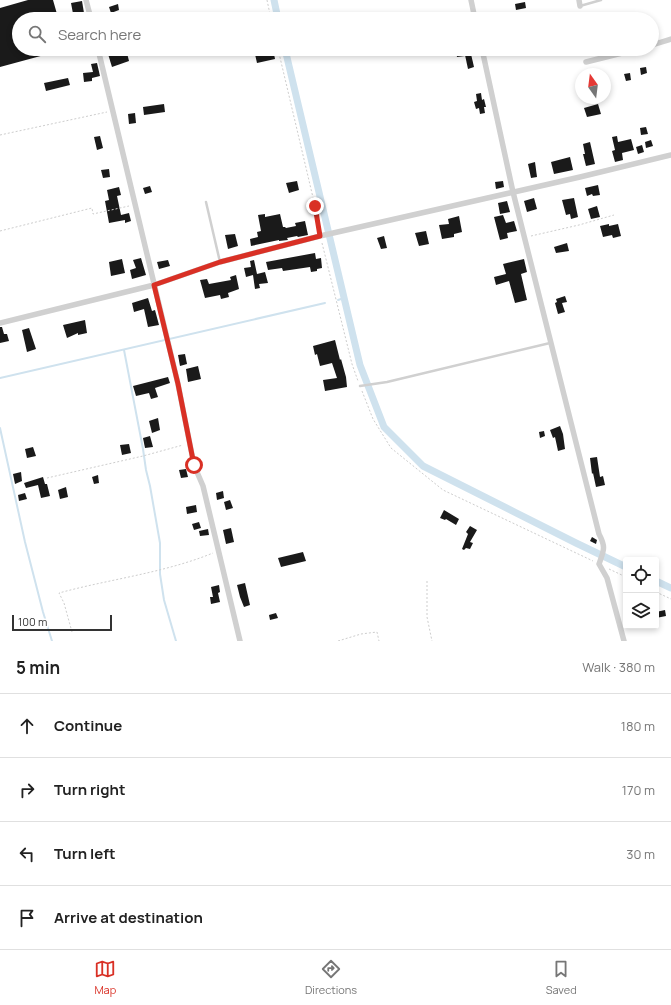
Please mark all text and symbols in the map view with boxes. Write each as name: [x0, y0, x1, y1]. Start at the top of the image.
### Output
search box: [12, 12, 659, 56]
icon: search: [26, 23, 48, 45]
text: Search here: [58, 24, 141, 45]
north arrow: [575, 68, 611, 104]
route end: [306, 197, 324, 215]
route start: [185, 456, 203, 474]
map controls: [623, 557, 659, 629]
button: locate: [623, 557, 659, 593]
button: layers: [623, 593, 659, 629]
scale bar: [12, 613, 112, 632]
text: 100 m: [18, 614, 47, 629]
text: 5 min: [16, 656, 60, 679]
text: Walk · 380 m: [582, 658, 655, 676]
icon: ahead: [16, 715, 38, 737]
text: Continue: [54, 715, 122, 736]
text: 180 m: [621, 717, 655, 735]
icon: right: [16, 779, 38, 801]
text: Turn right: [54, 779, 125, 800]
text: 170 m: [622, 781, 655, 799]
icon: left: [16, 843, 38, 865]
text: Turn left: [54, 843, 116, 864]
text: 30 m: [626, 845, 655, 863]
icon: arrive: [16, 907, 38, 929]
text: Arrive at destination: [54, 907, 203, 928]
tab: Map: [94, 958, 116, 997]
tab: Directions: [305, 958, 357, 997]
tab: Saved: [546, 958, 577, 997]

